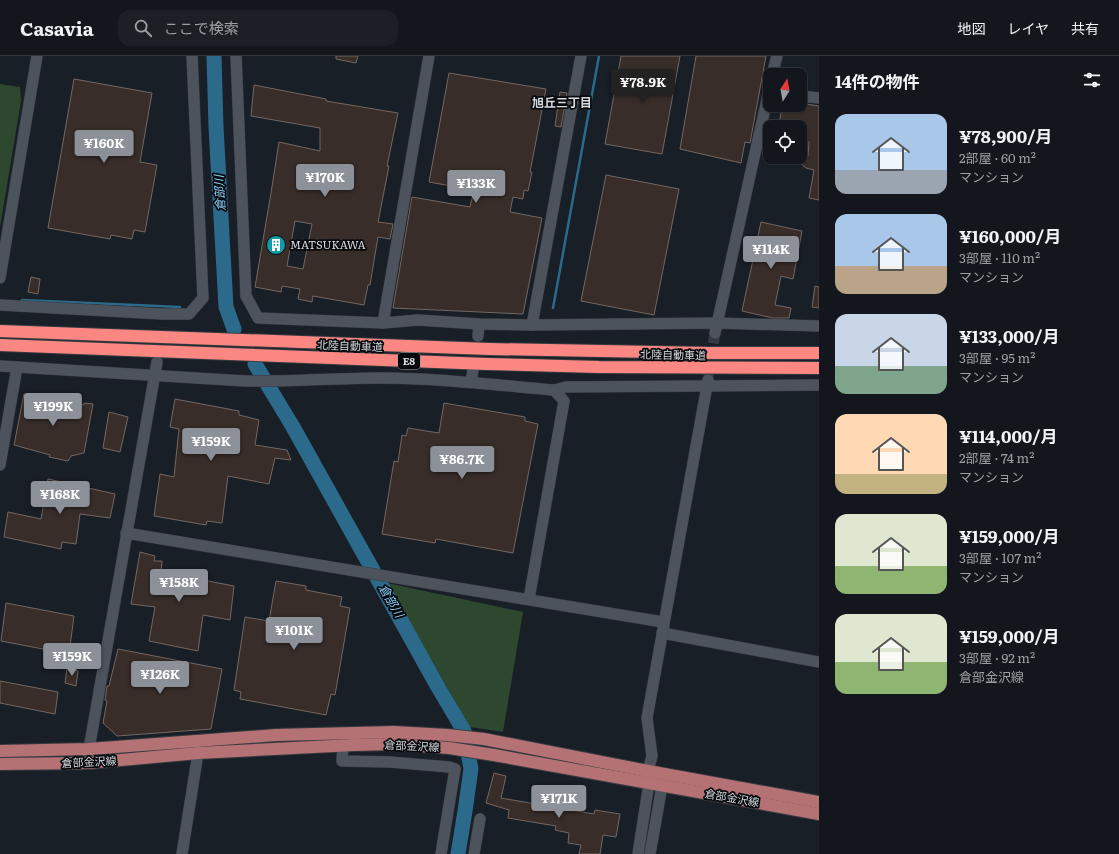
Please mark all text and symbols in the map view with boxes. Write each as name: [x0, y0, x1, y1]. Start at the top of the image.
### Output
search box: [118, 10, 398, 46]
text: Casavia: [20, 14, 94, 42]
text: ここで検索: [164, 16, 239, 39]
icon: search: [132, 17, 154, 39]
text: 地図: [957, 18, 985, 38]
text: レイヤ: [1007, 18, 1049, 38]
text: 共有: [1071, 18, 1099, 38]
north arrow: [763, 68, 807, 112]
map controls: [763, 68, 807, 164]
text: 14件の物件: [835, 68, 920, 93]
pin: ¥78.9K: [610, 69, 676, 103]
icon: filters: [1081, 69, 1103, 91]
text: ¥78.9K: [620, 72, 666, 91]
district label: 旭丘三丁目: [532, 93, 592, 111]
button: locate: [763, 120, 807, 164]
text: ¥78,900/月: [959, 123, 1053, 148]
pin: ¥160K: [76, 130, 132, 164]
icon: home: [867, 130, 915, 178]
text: ¥160K: [84, 133, 124, 152]
text: 2部屋 · 60 m²: [959, 148, 1036, 167]
pin: ¥170K: [297, 164, 353, 198]
text: ¥170K: [305, 167, 345, 186]
text: マンション: [959, 167, 1024, 186]
pin: ¥133K: [448, 170, 504, 204]
water label: 倉部川: [209, 173, 229, 212]
text: ¥133K: [456, 173, 496, 192]
text: ¥160,000/月: [959, 223, 1061, 248]
icon: home: [867, 230, 915, 278]
building icon: MATSUKAWA: [265, 234, 287, 256]
place label: MATSUKAWA: [290, 236, 366, 252]
pin: ¥114K: [743, 236, 799, 270]
text: ¥114K: [752, 239, 790, 258]
text: 3部屋 · 110 m²: [959, 248, 1040, 267]
text: マンション: [959, 267, 1024, 286]
text: ¥133,000/月: [959, 323, 1060, 348]
icon: home: [867, 330, 915, 378]
street label: 北陸自動車道: [317, 336, 383, 354]
street label: 北陸自動車道: [640, 345, 706, 363]
text: 3部屋 · 95 m²: [959, 348, 1035, 367]
road number: E8: [398, 353, 420, 369]
text: マンション: [959, 367, 1024, 386]
pin: ¥199K: [25, 393, 81, 427]
text: ¥199K: [33, 396, 73, 415]
text: ¥114,000/月: [959, 423, 1058, 448]
pin: ¥159K: [183, 428, 239, 462]
icon: home: [867, 430, 915, 478]
text: ¥159K: [191, 431, 231, 450]
pin: ¥86.7K: [429, 446, 495, 480]
text: 2部屋 · 74 m²: [959, 448, 1034, 467]
text: ¥86.7K: [439, 449, 485, 468]
text: マンション: [959, 467, 1024, 486]
pin: ¥168K: [32, 481, 88, 515]
text: ¥168K: [40, 484, 80, 503]
text: ¥159,000/月: [959, 523, 1060, 548]
icon: home: [867, 530, 915, 578]
text: 3部屋 · 107 m²: [959, 548, 1041, 567]
text: マンション: [959, 567, 1024, 586]
pin: ¥158K: [151, 569, 207, 603]
text: ¥158K: [159, 572, 199, 591]
water label: 倉部川: [375, 580, 410, 622]
pin: ¥101K: [266, 617, 322, 651]
text: ¥101K: [275, 620, 313, 639]
text: ¥159,000/月: [959, 623, 1060, 648]
icon: home: [867, 630, 915, 678]
pin: ¥159K: [44, 643, 100, 677]
text: ¥159K: [52, 646, 92, 665]
text: 3部屋 · 92 m²: [959, 648, 1035, 667]
pin: ¥126K: [132, 661, 188, 695]
text: ¥126K: [140, 664, 180, 683]
text: 倉部金沢線: [959, 667, 1024, 686]
street label: 倉部金沢線: [384, 736, 440, 754]
street label: 倉部金沢線: [61, 752, 117, 770]
street label: 倉部金沢線: [704, 784, 761, 810]
pin: ¥171K: [531, 785, 587, 819]
text: ¥171K: [540, 788, 578, 807]

